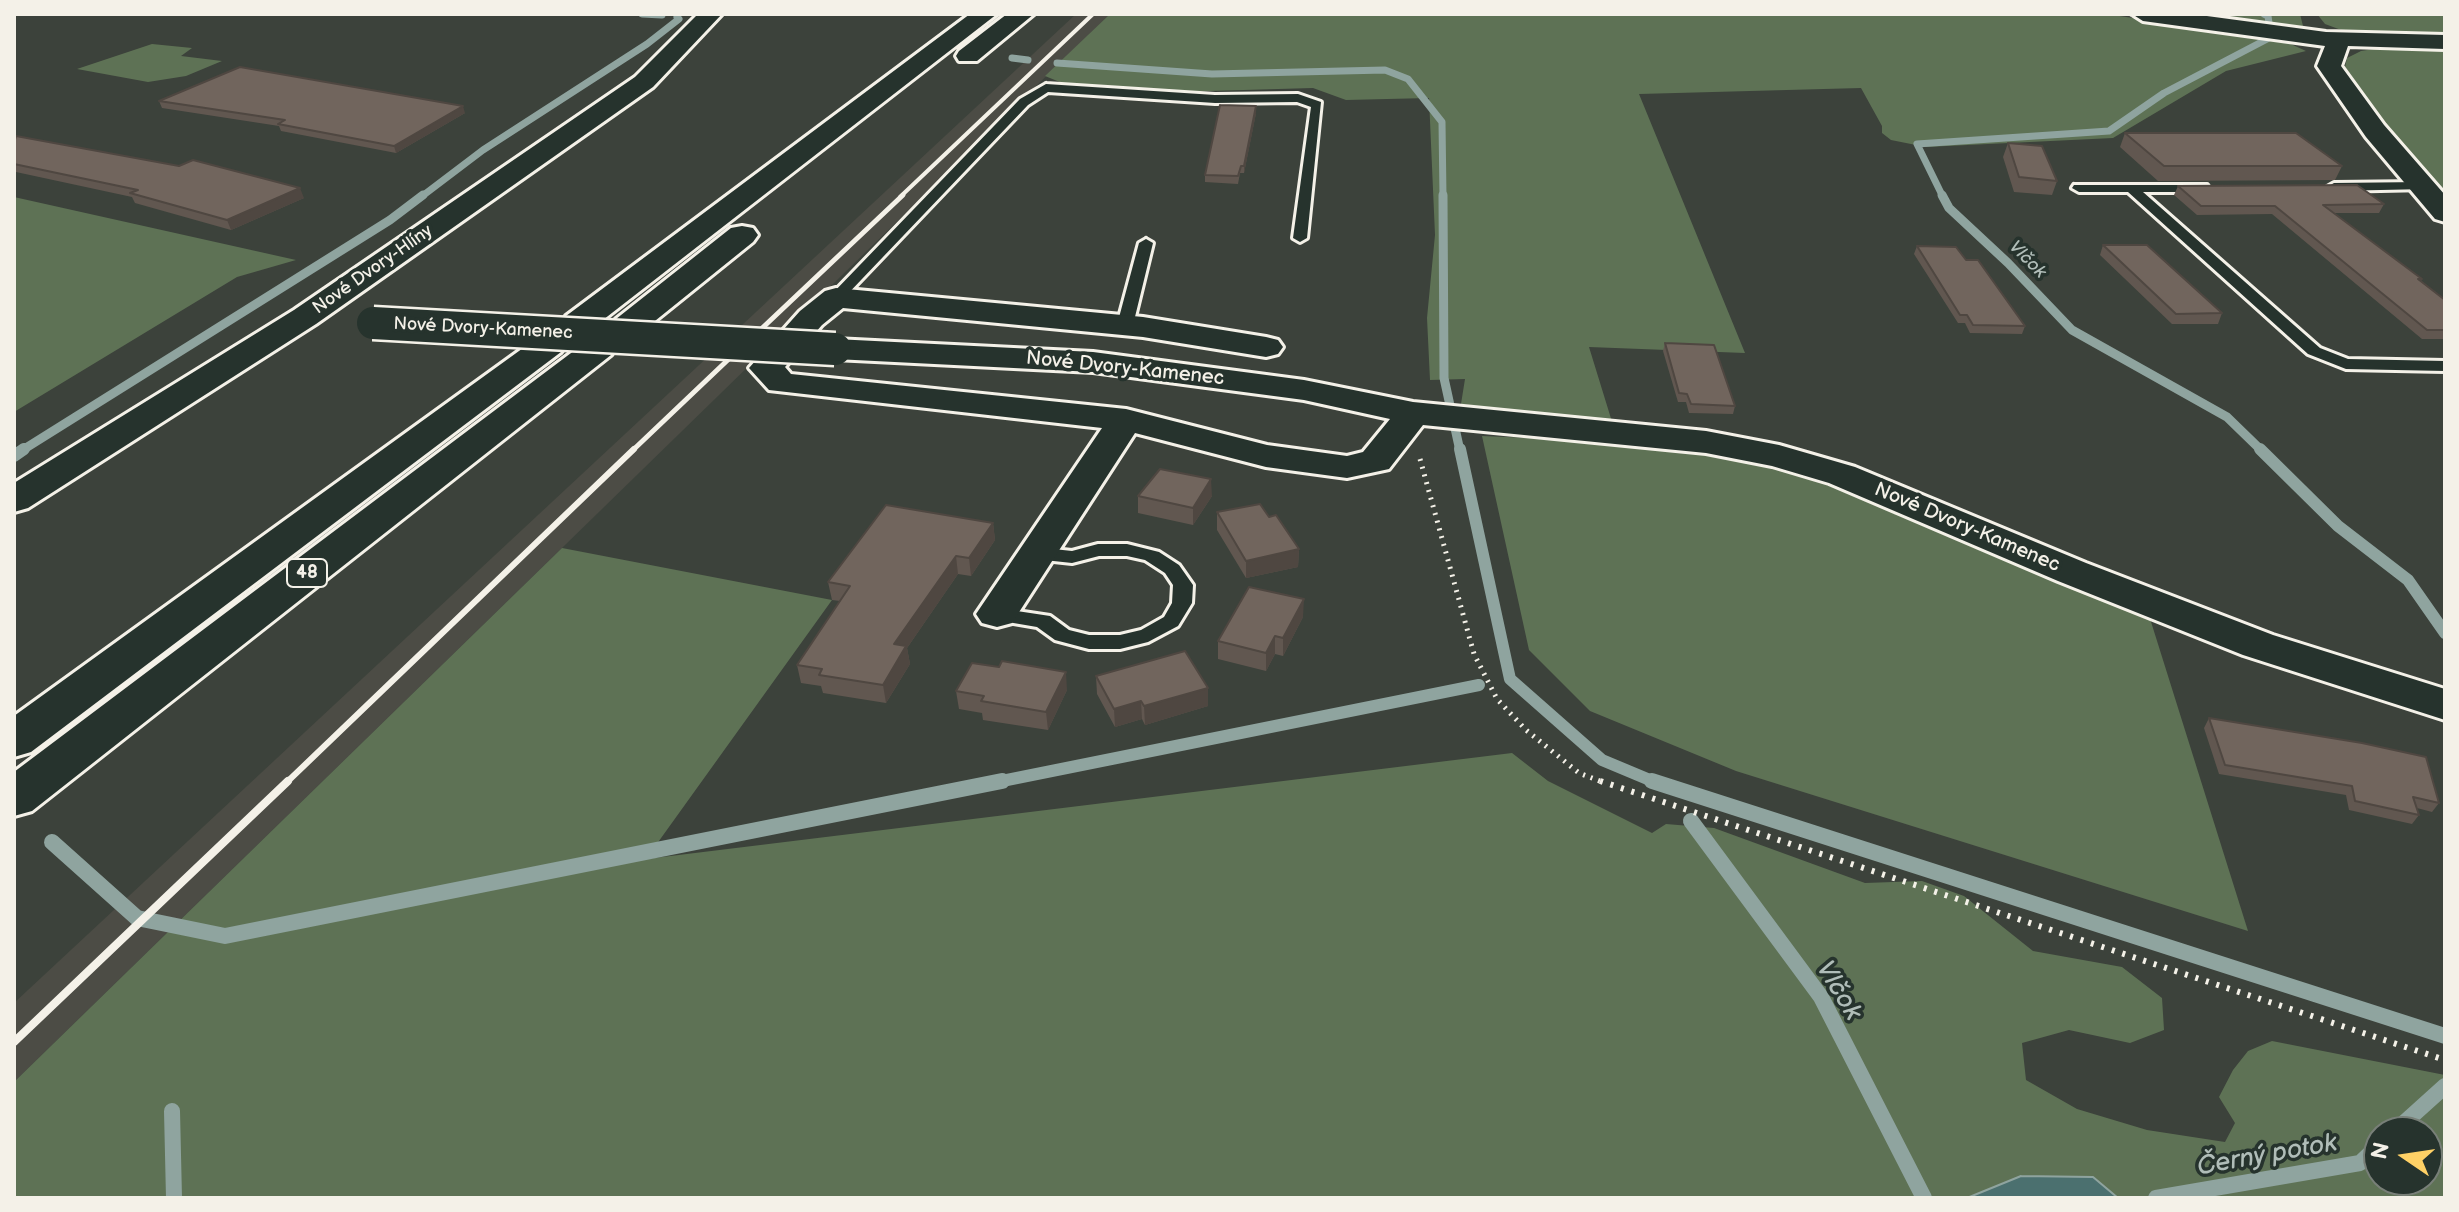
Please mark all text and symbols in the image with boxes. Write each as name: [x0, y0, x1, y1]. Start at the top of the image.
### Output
street label: Nové Dvory-Hlíny: [309, 221, 437, 319]
water label: Vlčok: [2004, 237, 2050, 283]
street label: Nové Dvory-Kamenec: [393, 314, 573, 344]
street label: Nové Dvory-Kamenec: [1025, 347, 1225, 391]
street label: Nové Dvory-Kamenec: [1871, 478, 2063, 578]
road number: 48: [287, 559, 327, 587]
water label: Vlčok: [1808, 956, 1868, 1026]
north arrow: [2363, 1116, 2443, 1196]
water label: Černý potok: [2195, 1128, 2339, 1184]
text: N: [2366, 1140, 2396, 1162]

